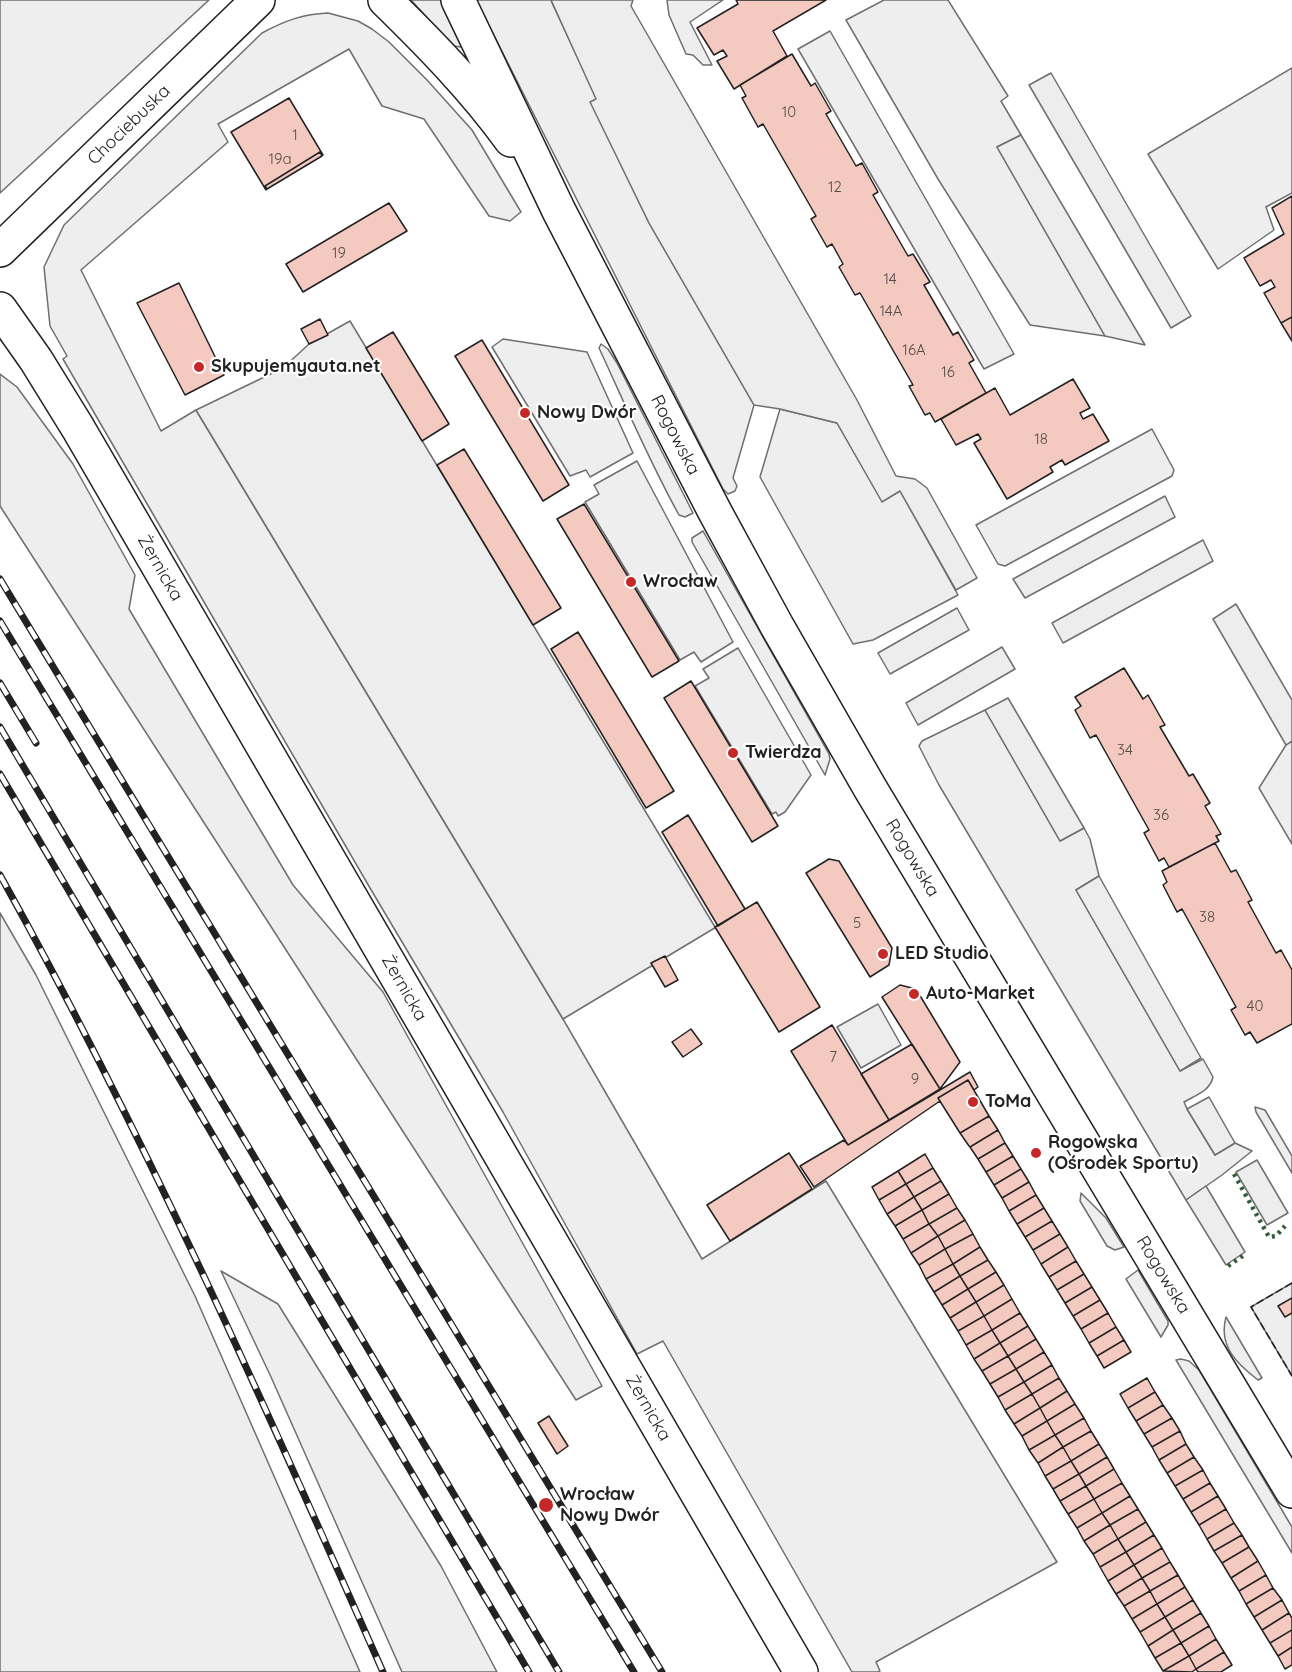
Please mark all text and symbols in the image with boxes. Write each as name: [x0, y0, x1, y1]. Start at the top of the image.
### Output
street label: Chociebuska: [83, 80, 175, 170]
house number: 10: [782, 103, 796, 121]
house number: 1: [292, 126, 298, 144]
house number: 19a: [268, 150, 292, 168]
house number: 12: [828, 178, 842, 196]
house number: 19: [332, 244, 346, 262]
house number: 14: [883, 270, 897, 288]
house number: 14A: [880, 302, 902, 320]
house number: 16A: [902, 341, 926, 359]
place label: Skupujemyauta.net: [211, 356, 381, 378]
marker: Skupujemyauta.net: [192, 360, 206, 374]
house number: 16: [941, 363, 955, 381]
street label: Rogowska: [646, 391, 704, 479]
place label: Nowy Dwór: [537, 402, 637, 424]
marker: Nowy Dwór: [518, 406, 532, 420]
house number: 18: [1034, 430, 1048, 448]
street label: Żernicka: [132, 531, 188, 605]
place label: Wrocław: [643, 571, 718, 593]
marker: Wrocław: [624, 575, 638, 589]
house number: 34: [1117, 741, 1133, 759]
place label: Twierdza: [745, 742, 822, 764]
marker: Twierdza: [726, 746, 740, 760]
house number: 36: [1153, 806, 1169, 824]
street label: Rogowska: [880, 815, 944, 901]
house number: 38: [1199, 908, 1215, 926]
house number: 5: [853, 914, 861, 932]
place label: LED Studio: [895, 943, 989, 965]
marker: LED Studio: [876, 947, 890, 961]
street label: Żernicka: [376, 951, 432, 1025]
place label: Auto-Market: [926, 983, 1035, 1005]
marker: Auto-Market: [907, 987, 921, 1001]
house number: 40: [1247, 997, 1263, 1015]
house number: 7: [829, 1048, 837, 1066]
house number: 9: [911, 1070, 919, 1088]
place label: ToMa: [985, 1091, 1031, 1113]
marker: ToMa: [966, 1095, 980, 1109]
place label: Rogowska (Ośrodek Sportu): [1048, 1132, 1198, 1174]
marker: Rogowska (Ośrodek Sportu): [1029, 1146, 1043, 1160]
street label: Rogowska: [1131, 1232, 1195, 1318]
street label: Żernicka: [620, 1371, 676, 1445]
place label: Wrocław Nowy Dwór: [560, 1484, 660, 1526]
marker: Wrocław Nowy Dwór: [537, 1496, 555, 1514]

